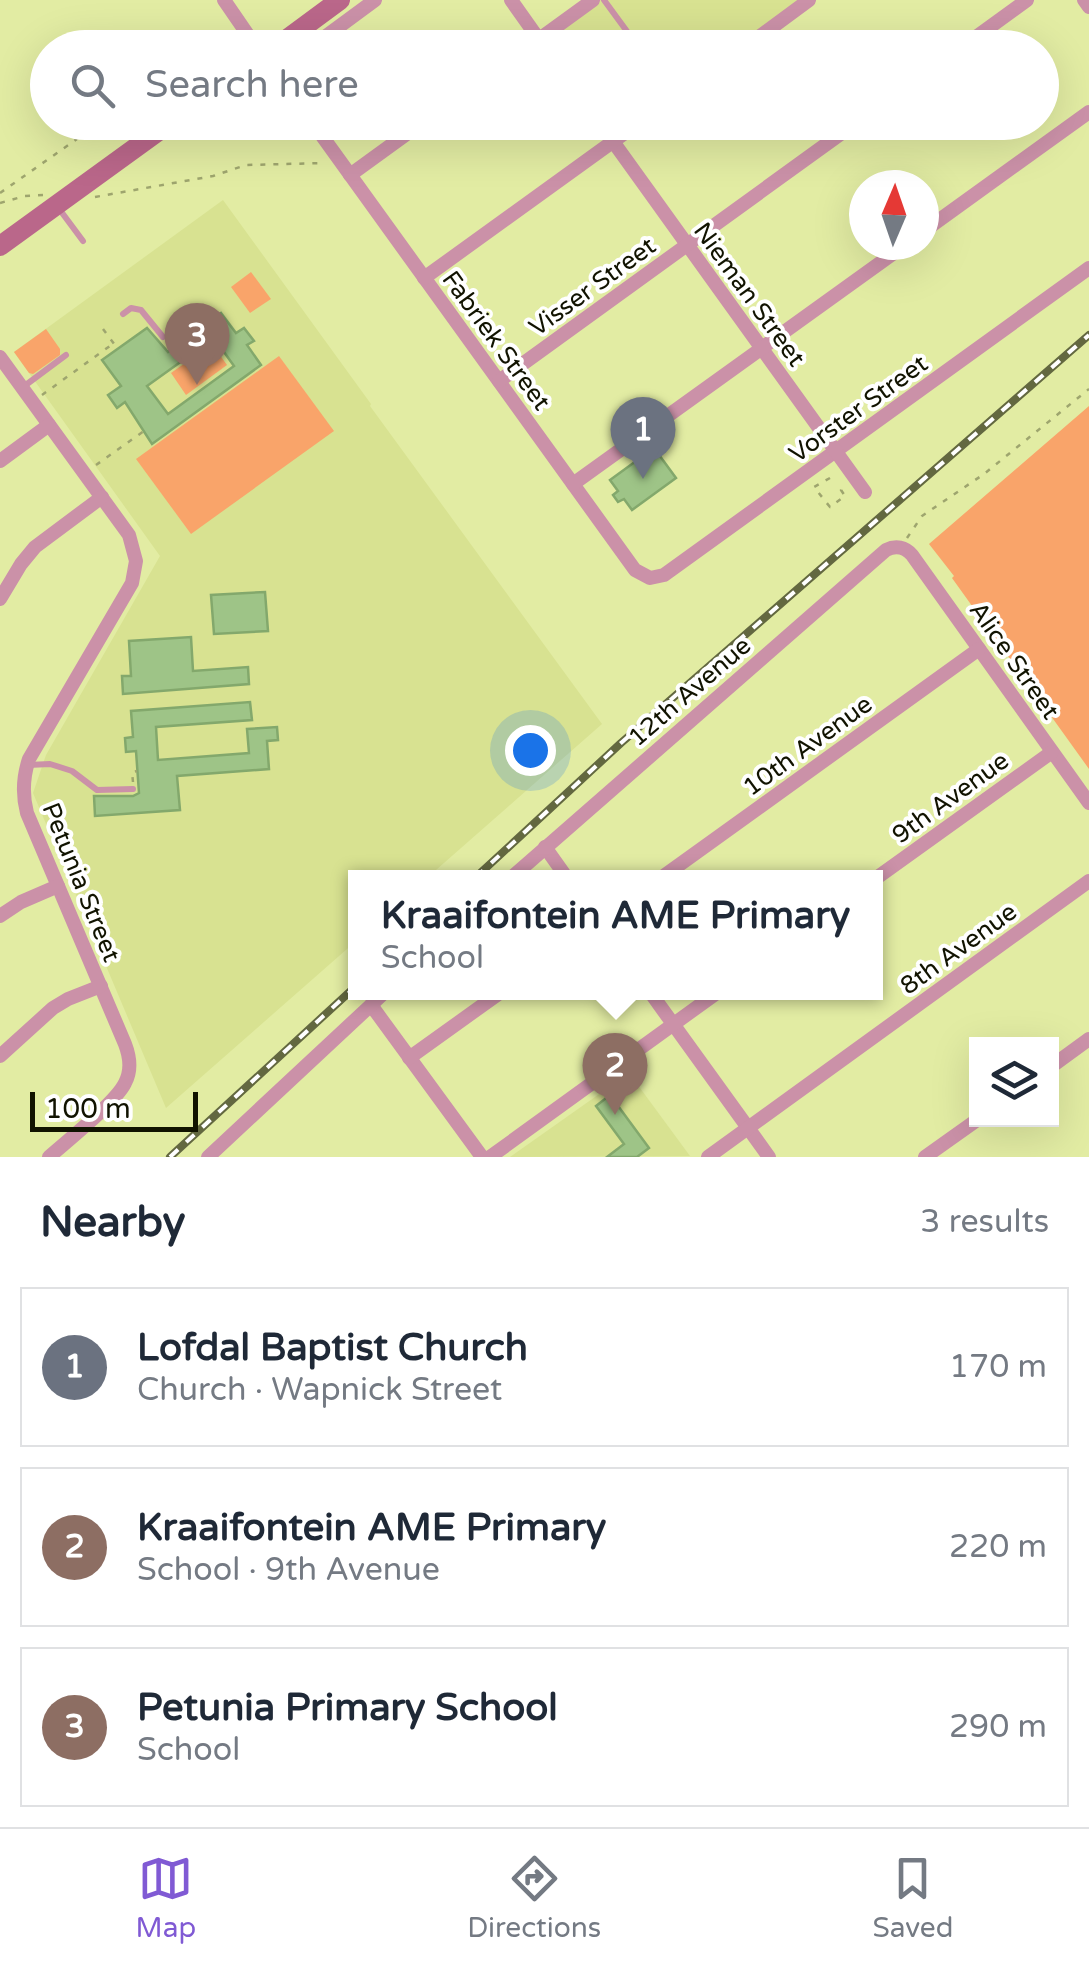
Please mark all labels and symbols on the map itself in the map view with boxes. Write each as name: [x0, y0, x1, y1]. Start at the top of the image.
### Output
north arrow: [849, 170, 939, 260]
street label: Nieman Street: [687, 217, 812, 373]
street label: Visser Street: [523, 231, 662, 343]
street label: Fabriek Street: [436, 265, 557, 416]
pin: 3: [164, 302, 230, 385]
street label: Vorster Street: [784, 348, 934, 469]
pin: 1: [610, 396, 676, 479]
street label: Alice Street: [963, 596, 1066, 725]
street label: 12th Avenue: [622, 631, 757, 753]
street label: 10th Avenue: [737, 689, 878, 803]
your location: [505, 725, 556, 776]
street label: 9th Avenue: [887, 746, 1015, 850]
street label: Petunia Street: [36, 798, 127, 967]
street label: 8th Avenue: [895, 897, 1023, 1001]
pin: 2: [582, 1032, 648, 1115]
scale bar: [30, 1087, 198, 1132]

